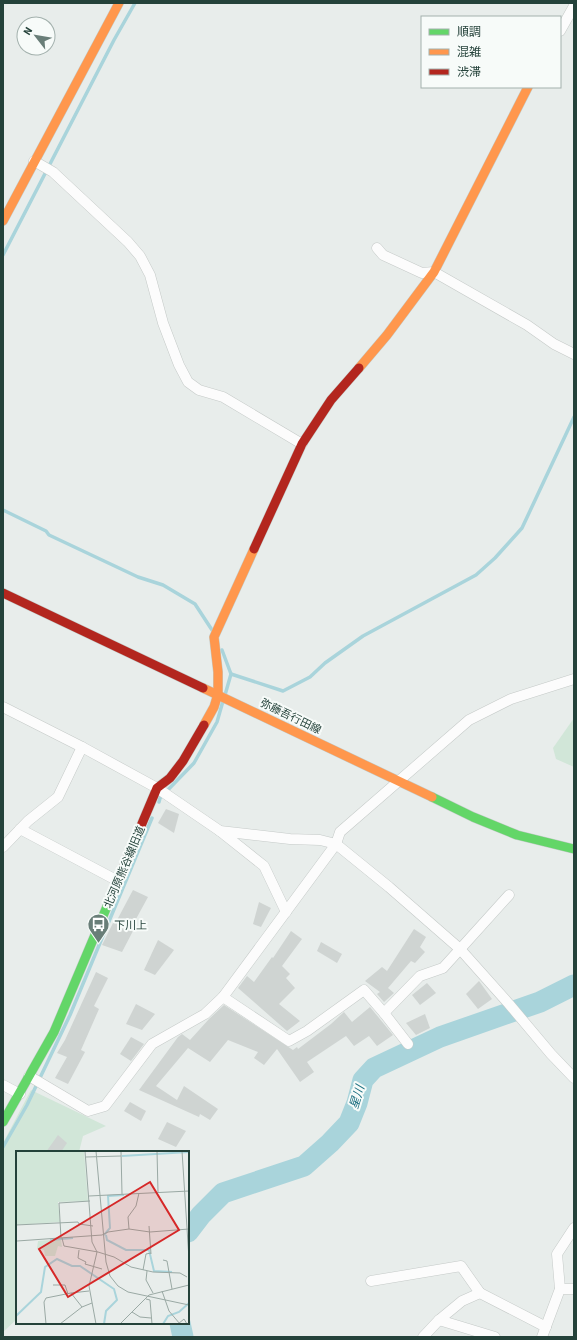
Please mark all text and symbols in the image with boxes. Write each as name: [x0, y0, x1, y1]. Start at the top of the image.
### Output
north arrow: [16, 16, 56, 56]
legend: [421, 16, 561, 88]
text: N: [20, 24, 36, 38]
text: 順調: [457, 24, 481, 41]
text: 混雑: [457, 44, 481, 61]
text: 渋滞: [457, 64, 481, 81]
street label: 弥藤吾行田線: [258, 695, 324, 738]
street label: 北河原熊谷線旧道: [100, 824, 149, 911]
bus stop icon: 下川上: [86, 912, 112, 945]
place label: 下川上: [114, 918, 147, 933]
water label: 星川: [346, 1081, 370, 1111]
inset map: [16, 1151, 189, 1324]

